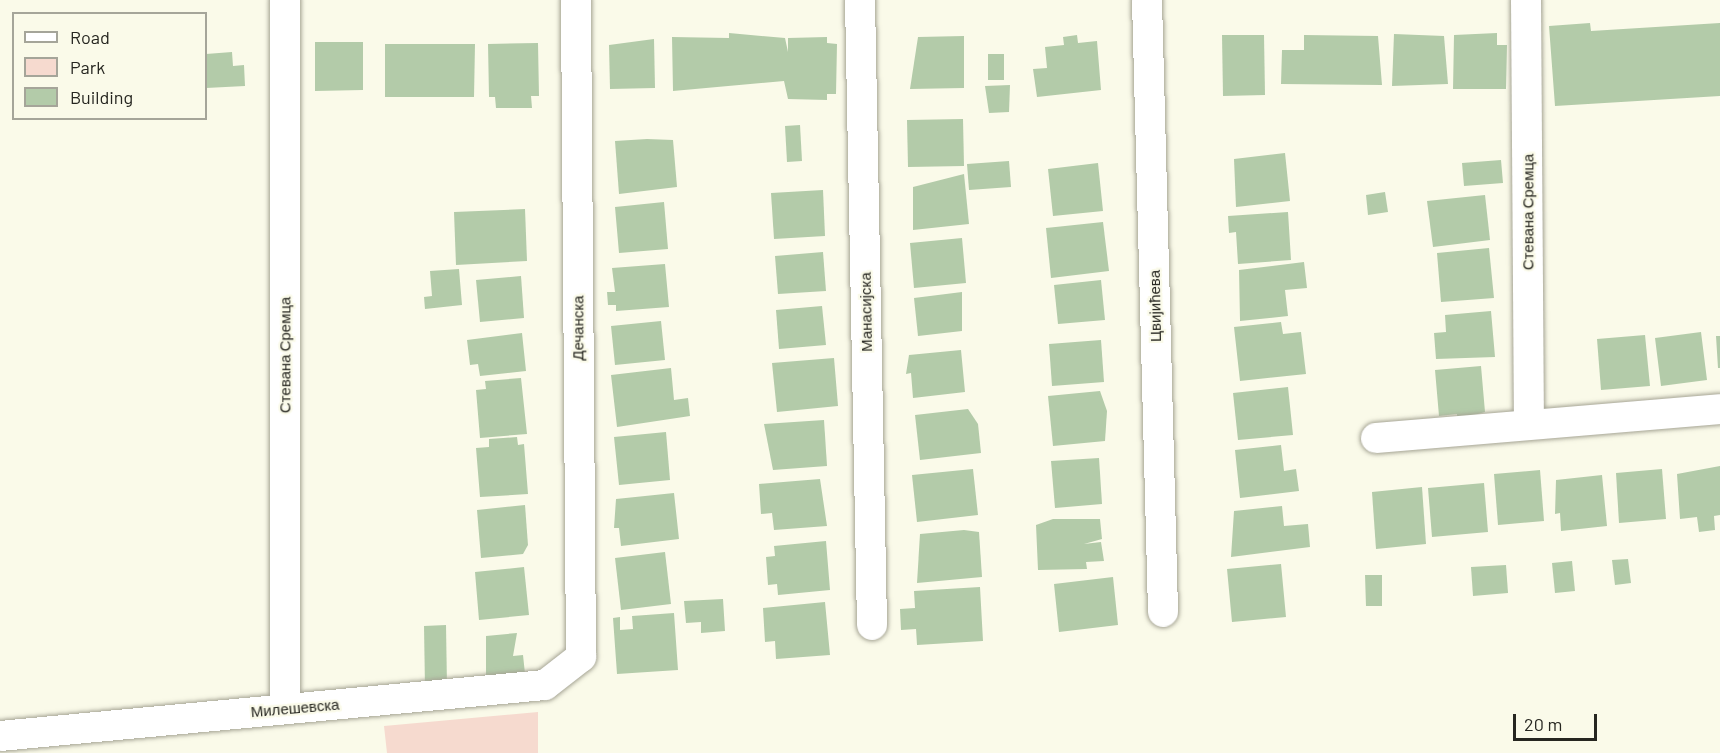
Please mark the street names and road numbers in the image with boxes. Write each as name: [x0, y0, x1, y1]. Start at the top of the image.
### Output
street label: Стевана Сремца: [1519, 154, 1537, 270]
street label: Цвијићева: [1145, 270, 1165, 342]
street label: Манасијска: [856, 272, 876, 352]
street label: Дечанска: [569, 295, 587, 361]
street label: Стевана Сремца: [276, 297, 294, 413]
street label: Милешевска: [250, 695, 340, 721]

